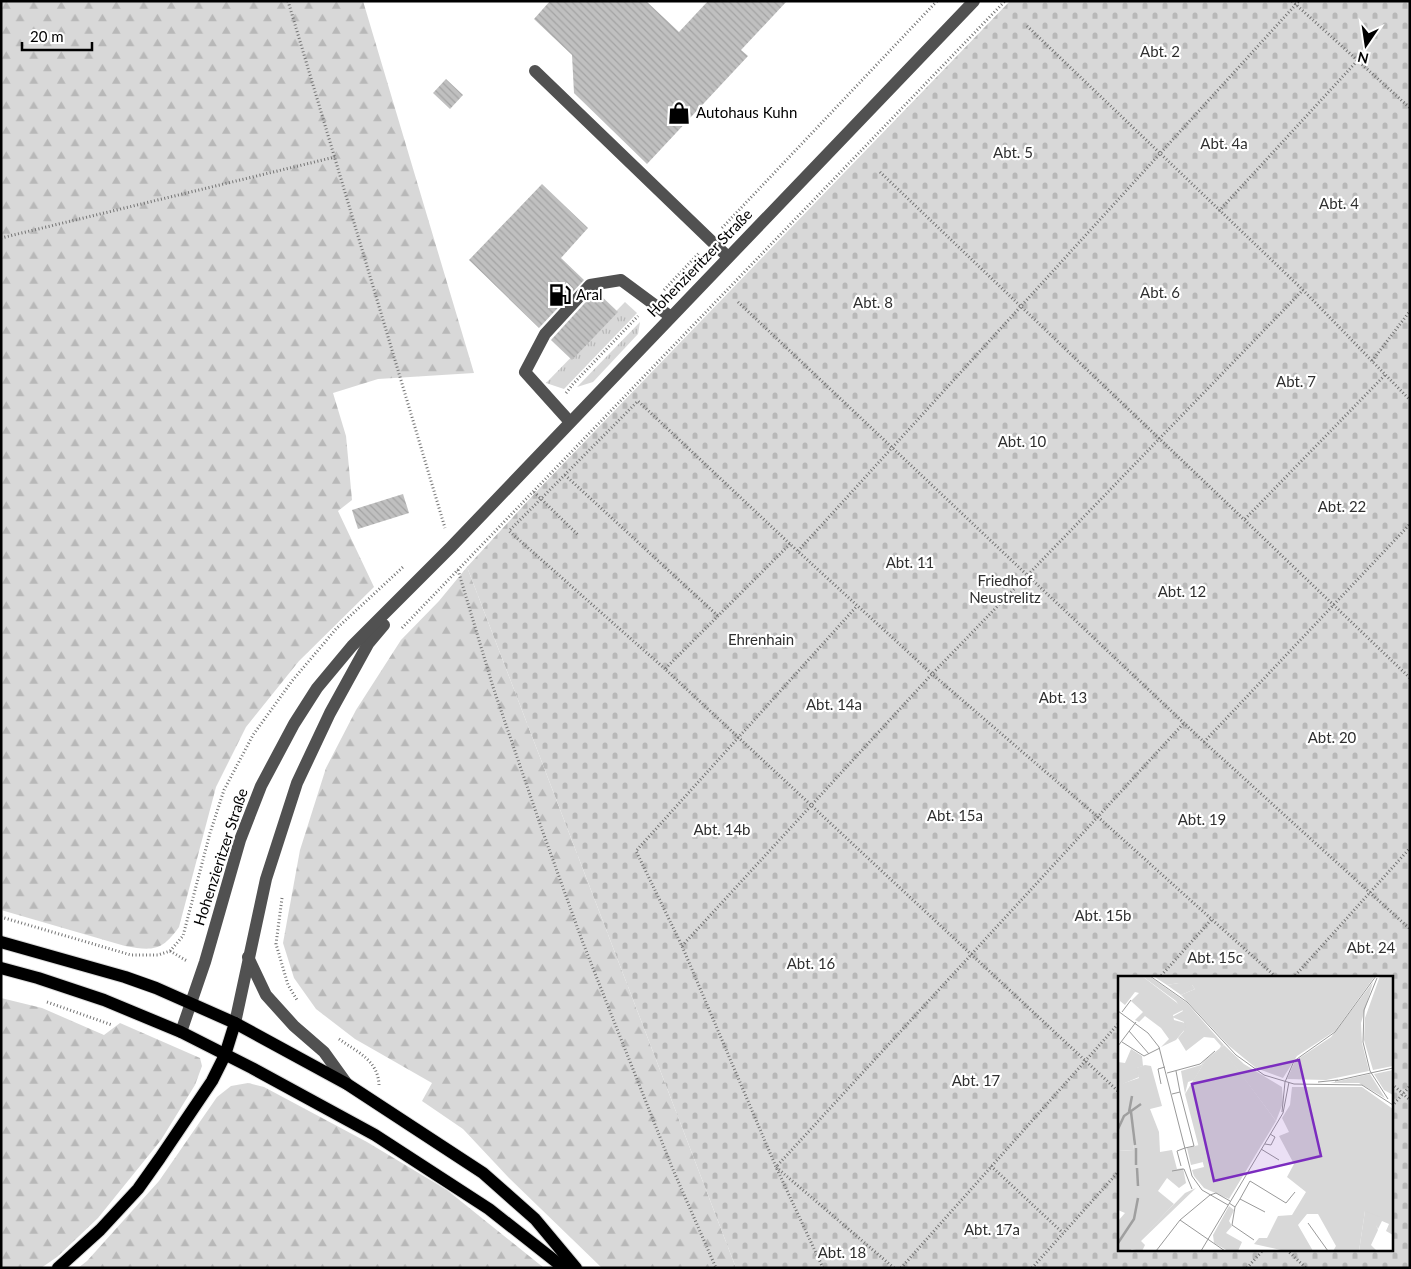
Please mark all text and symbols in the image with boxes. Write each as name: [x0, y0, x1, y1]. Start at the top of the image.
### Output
scale bar: [22, 20, 92, 52]
north arrow: [1341, 20, 1391, 70]
text: 20 m: [30, 27, 64, 45]
park label: Abt. 2: [1140, 42, 1180, 60]
text: N: [1356, 49, 1370, 68]
shop icon: Autohaus Kuhn: [666, 100, 692, 126]
place label: Autohaus Kuhn: [696, 103, 797, 121]
park label: Abt. 4a: [1200, 134, 1248, 152]
park label: Abt. 5: [993, 143, 1033, 161]
park label: Abt. 4: [1319, 194, 1359, 212]
street label: Hohenzieritzer Straße: [643, 204, 756, 320]
fuel station icon: Aral: [547, 282, 573, 308]
park label: Abt. 6: [1140, 283, 1180, 301]
place label: Aral: [576, 285, 602, 303]
park label: Abt. 8: [853, 293, 893, 311]
park label: Abt. 7: [1276, 372, 1316, 390]
park label: Abt. 10: [998, 432, 1047, 450]
park label: Abt. 22: [1318, 497, 1366, 515]
park label: Abt. 11: [886, 553, 934, 571]
park label: Friedhof Neustrelitz: [969, 571, 1041, 606]
park label: Abt. 12: [1158, 582, 1206, 600]
park label: Ehrenhain: [728, 630, 794, 648]
park label: Abt. 13: [1039, 688, 1087, 706]
park label: Abt. 14a: [806, 695, 862, 713]
park label: Abt. 20: [1308, 728, 1357, 746]
street label: Hohenzieritzer Straße: [189, 786, 251, 928]
park label: Abt. 15a: [927, 806, 983, 824]
park label: Abt. 19: [1178, 810, 1226, 828]
park label: Abt. 14b: [694, 820, 751, 838]
park label: Abt. 15b: [1075, 906, 1132, 924]
park label: Abt. 24: [1347, 938, 1396, 956]
park label: Abt. 15c: [1187, 948, 1243, 966]
park label: Abt. 16: [787, 954, 836, 972]
inset map: [1118, 976, 1394, 1252]
park label: Abt. 17: [952, 1071, 1001, 1089]
park label: Abt. 17a: [964, 1220, 1020, 1238]
park label: Abt. 18: [818, 1243, 866, 1261]

